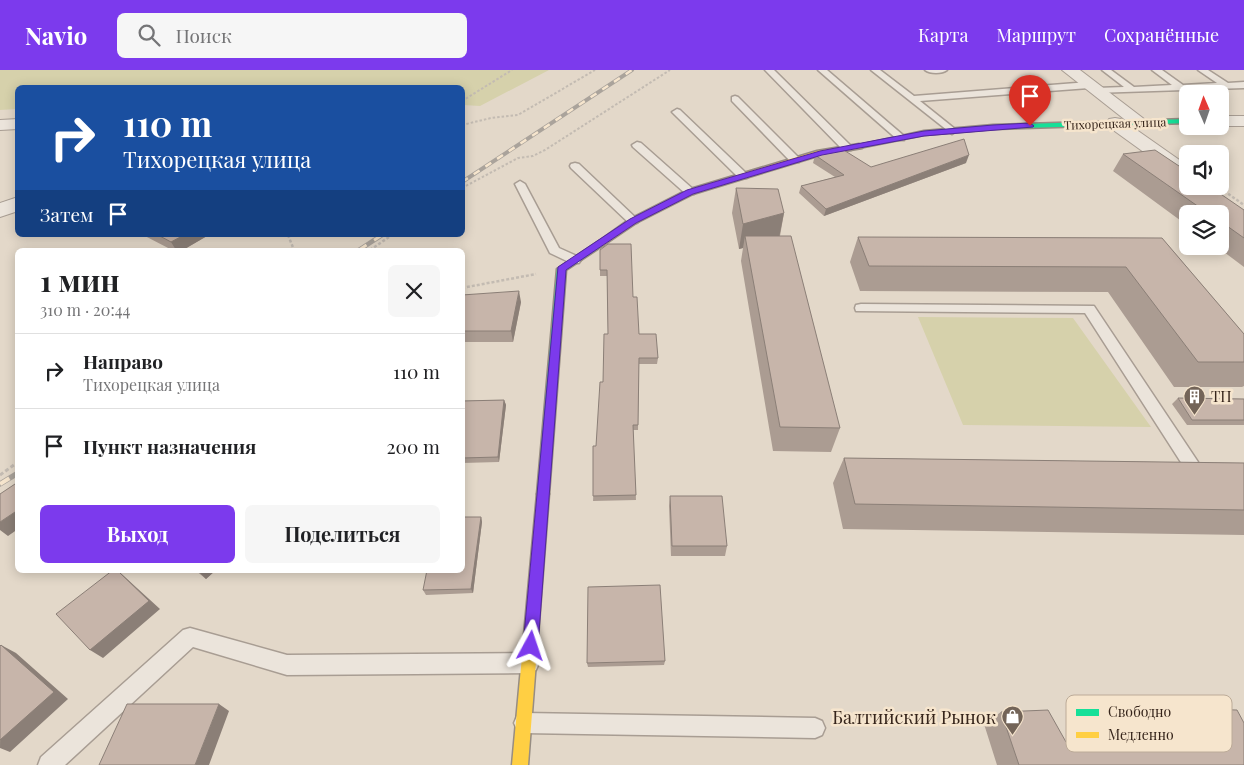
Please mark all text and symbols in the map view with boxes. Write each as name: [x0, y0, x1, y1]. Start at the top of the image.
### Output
search box: [117, 13, 467, 58]
text: Navio: [25, 19, 87, 51]
icon: search: [135, 21, 163, 49]
text: Поиск: [175, 22, 232, 48]
text: Карта: [918, 23, 968, 47]
text: Маршрут: [996, 23, 1076, 47]
text: Сохранённые: [1104, 23, 1219, 47]
pin: [1009, 75, 1051, 126]
icon: arrive: [1016, 82, 1044, 110]
north arrow: [1179, 85, 1229, 135]
map controls: [1179, 85, 1229, 255]
text: 110 m: [123, 99, 212, 146]
icon: right: [40, 105, 105, 170]
street label: Тихорецкая улица: [1063, 113, 1167, 133]
text: Тихорецкая улица: [123, 144, 311, 174]
button: sound: [1179, 145, 1229, 195]
icon: arrive: [104, 200, 132, 228]
text: Затем: [40, 201, 94, 227]
button: layers: [1179, 205, 1229, 255]
text: 1 мин: [40, 260, 120, 300]
button: close: [388, 265, 440, 317]
text: 310 m · 20:44: [40, 299, 130, 320]
text: Направо: [83, 348, 163, 374]
icon: right: [40, 357, 68, 385]
text: 110 m: [393, 358, 440, 384]
text: Тихорецкая улица: [83, 374, 220, 395]
building icon: ТП: [1183, 384, 1207, 415]
place label: ТП: [1211, 386, 1232, 406]
icon: arrive: [40, 432, 68, 460]
text: Пункт назначения: [83, 433, 256, 459]
text: 200 m: [386, 433, 440, 459]
button: Выход: [40, 505, 235, 563]
button: Поделиться: [245, 505, 440, 563]
position arrow: [504, 619, 556, 671]
legend: [1066, 695, 1232, 752]
text: Свободно: [1108, 702, 1172, 721]
place label: Балтийский Рынок: [832, 705, 996, 729]
shop icon: Балтийский Рынок: [1000, 705, 1024, 736]
text: Медленно: [1108, 725, 1174, 744]

